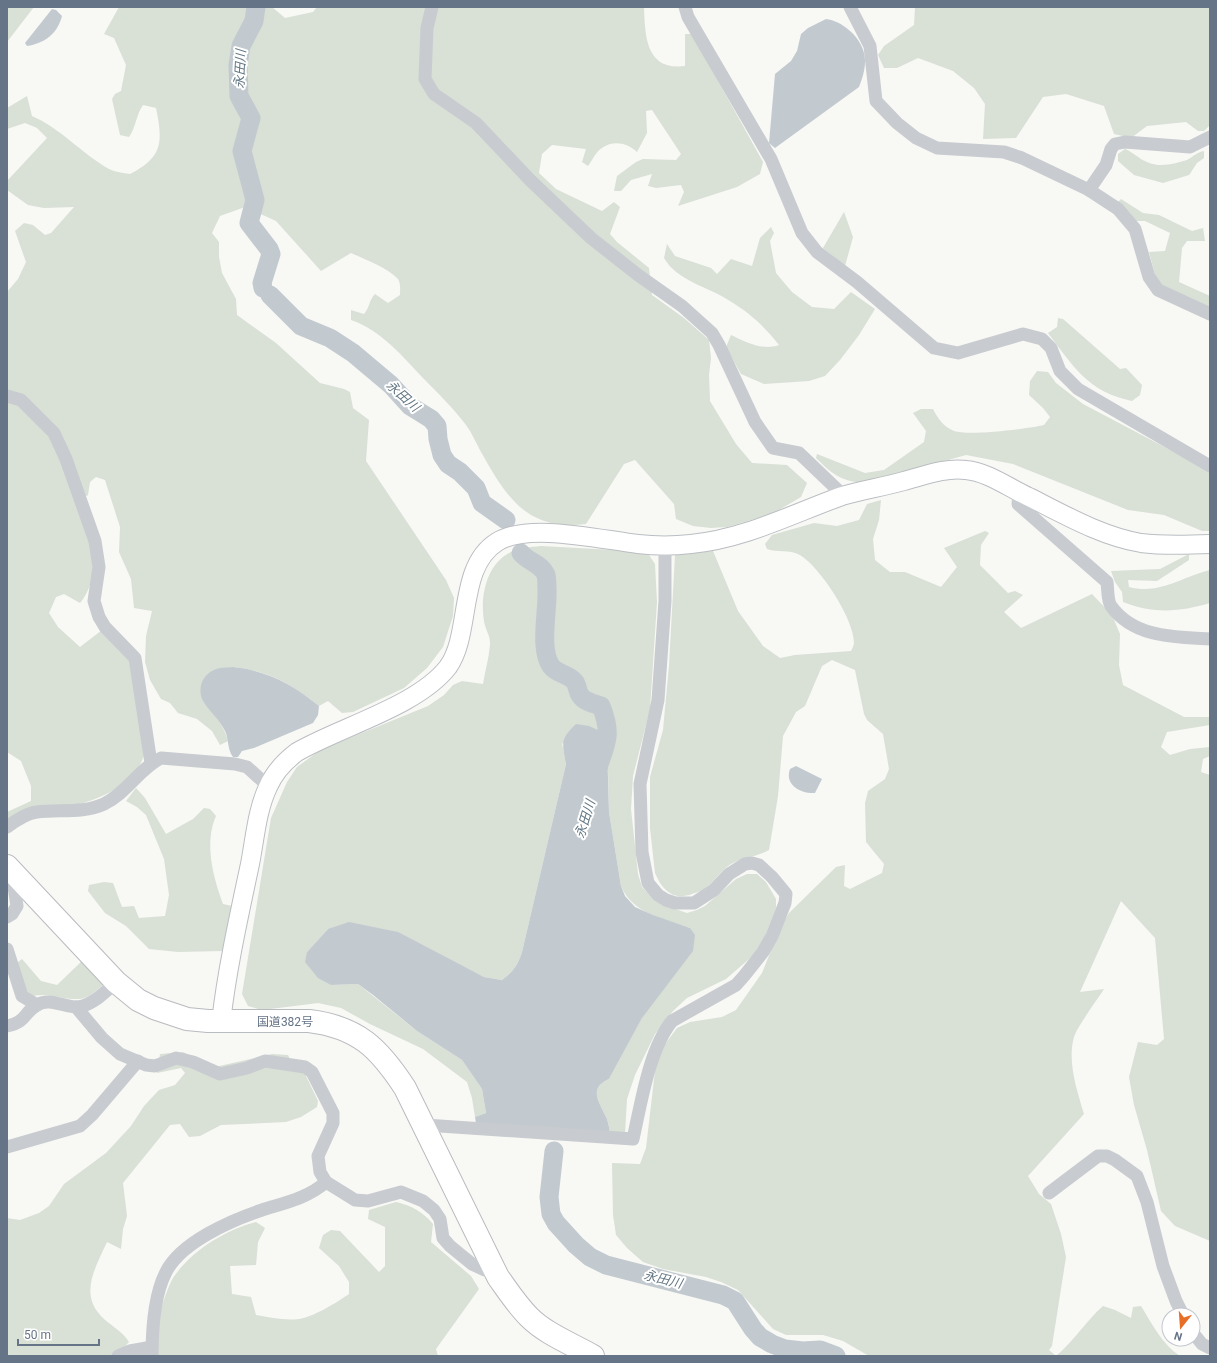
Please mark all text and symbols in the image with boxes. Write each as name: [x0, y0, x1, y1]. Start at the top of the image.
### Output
water label: 永田川: [231, 47, 249, 89]
water label: 永田川: [383, 377, 424, 416]
water label: 永田川: [572, 796, 598, 840]
street label: 国道382号: [257, 1015, 313, 1029]
water label: 永田川: [642, 1267, 686, 1291]
north arrow: [1161, 1307, 1201, 1347]
scale bar: [18, 1321, 99, 1347]
text: 50 m: [24, 1328, 51, 1342]
text: N: [1172, 1329, 1184, 1343]

